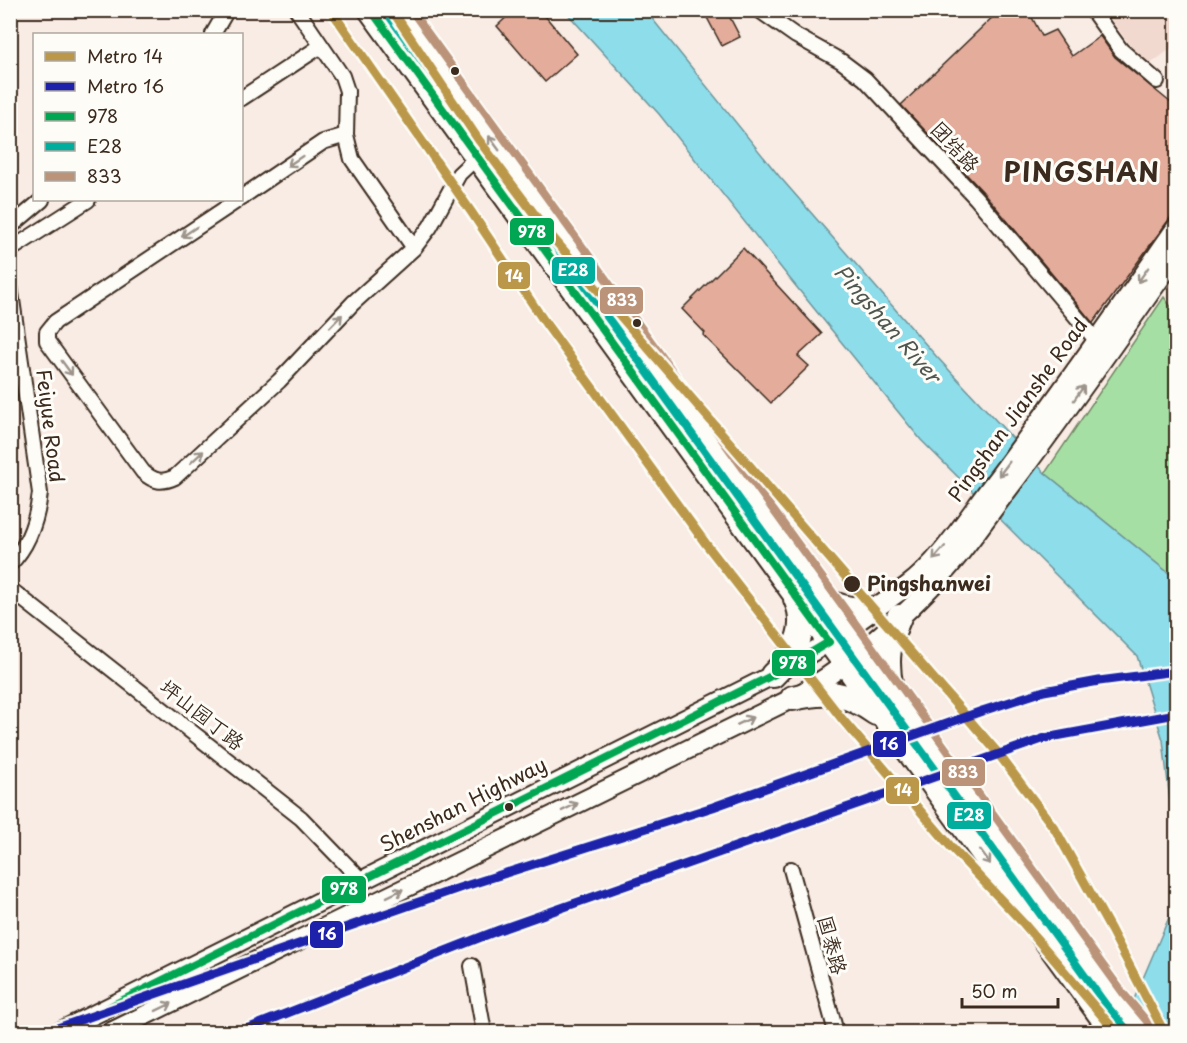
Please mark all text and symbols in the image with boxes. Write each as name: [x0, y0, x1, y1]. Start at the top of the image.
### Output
legend: [33, 33, 243, 201]
text: Metro 14: [87, 42, 163, 69]
unlabelled marker: [449, 65, 461, 77]
text: Metro 16: [87, 72, 164, 99]
text: 978: [87, 102, 118, 129]
street label: 团结路: [924, 114, 988, 179]
text: E28: [87, 132, 122, 159]
one-way arrow: [488, 136, 501, 152]
district label: PINGSHAN: [1004, 152, 1160, 191]
one-way arrow: [287, 155, 304, 167]
text: 833: [87, 162, 122, 189]
line badge: 978: [509, 217, 555, 246]
text: 978: [518, 219, 546, 243]
one-way arrow: [181, 226, 198, 238]
line badge: E28: [551, 256, 596, 285]
water label: Pingshan River: [828, 256, 951, 391]
text: E28: [557, 257, 589, 281]
line badge: 14: [497, 261, 531, 290]
text: 14: [505, 263, 523, 287]
one-way arrow: [1136, 267, 1149, 283]
line badge: 833: [599, 286, 644, 315]
text: 833: [607, 287, 637, 311]
street label: Pingshan Jianshe Road: [940, 311, 1094, 508]
one-way arrow: [329, 314, 343, 329]
unlabelled marker: [631, 317, 643, 329]
one-way arrow: [60, 359, 73, 375]
street label: Feiyue Road: [29, 367, 73, 484]
one-way arrow: [1073, 386, 1085, 402]
one-way arrow: [189, 450, 204, 464]
one-way arrow: [998, 461, 1011, 477]
one-way arrow: [932, 545, 946, 560]
place label: Pingshanwei: [867, 568, 991, 598]
marker: Pingshanwei: [842, 574, 862, 594]
line badge: 978: [771, 649, 816, 677]
text: 978: [779, 650, 807, 674]
street label: 坪山园丁路: [154, 672, 252, 757]
one-way arrow: [736, 715, 754, 726]
line badge: 16: [872, 730, 907, 758]
text: 16: [880, 731, 898, 755]
street label: Shenshan Highway: [374, 749, 551, 859]
line badge: 833: [941, 758, 986, 787]
text: 833: [948, 759, 978, 783]
line badge: 14: [885, 776, 920, 805]
text: 14: [894, 777, 912, 801]
unlabelled marker: [503, 801, 515, 813]
one-way arrow: [561, 801, 579, 812]
line badge: E28: [946, 801, 992, 830]
text: E28: [953, 802, 985, 826]
one-way arrow: [978, 848, 991, 864]
line badge: 978: [321, 875, 367, 904]
text: 978: [330, 876, 358, 900]
one-way arrow: [386, 887, 404, 898]
street label: 国泰路: [811, 912, 855, 979]
line badge: 16: [309, 920, 344, 949]
text: 16: [318, 921, 336, 945]
scale bar: [962, 971, 1058, 1009]
text: 50 m: [971, 977, 1018, 1004]
one-way arrow: [154, 1000, 172, 1012]

